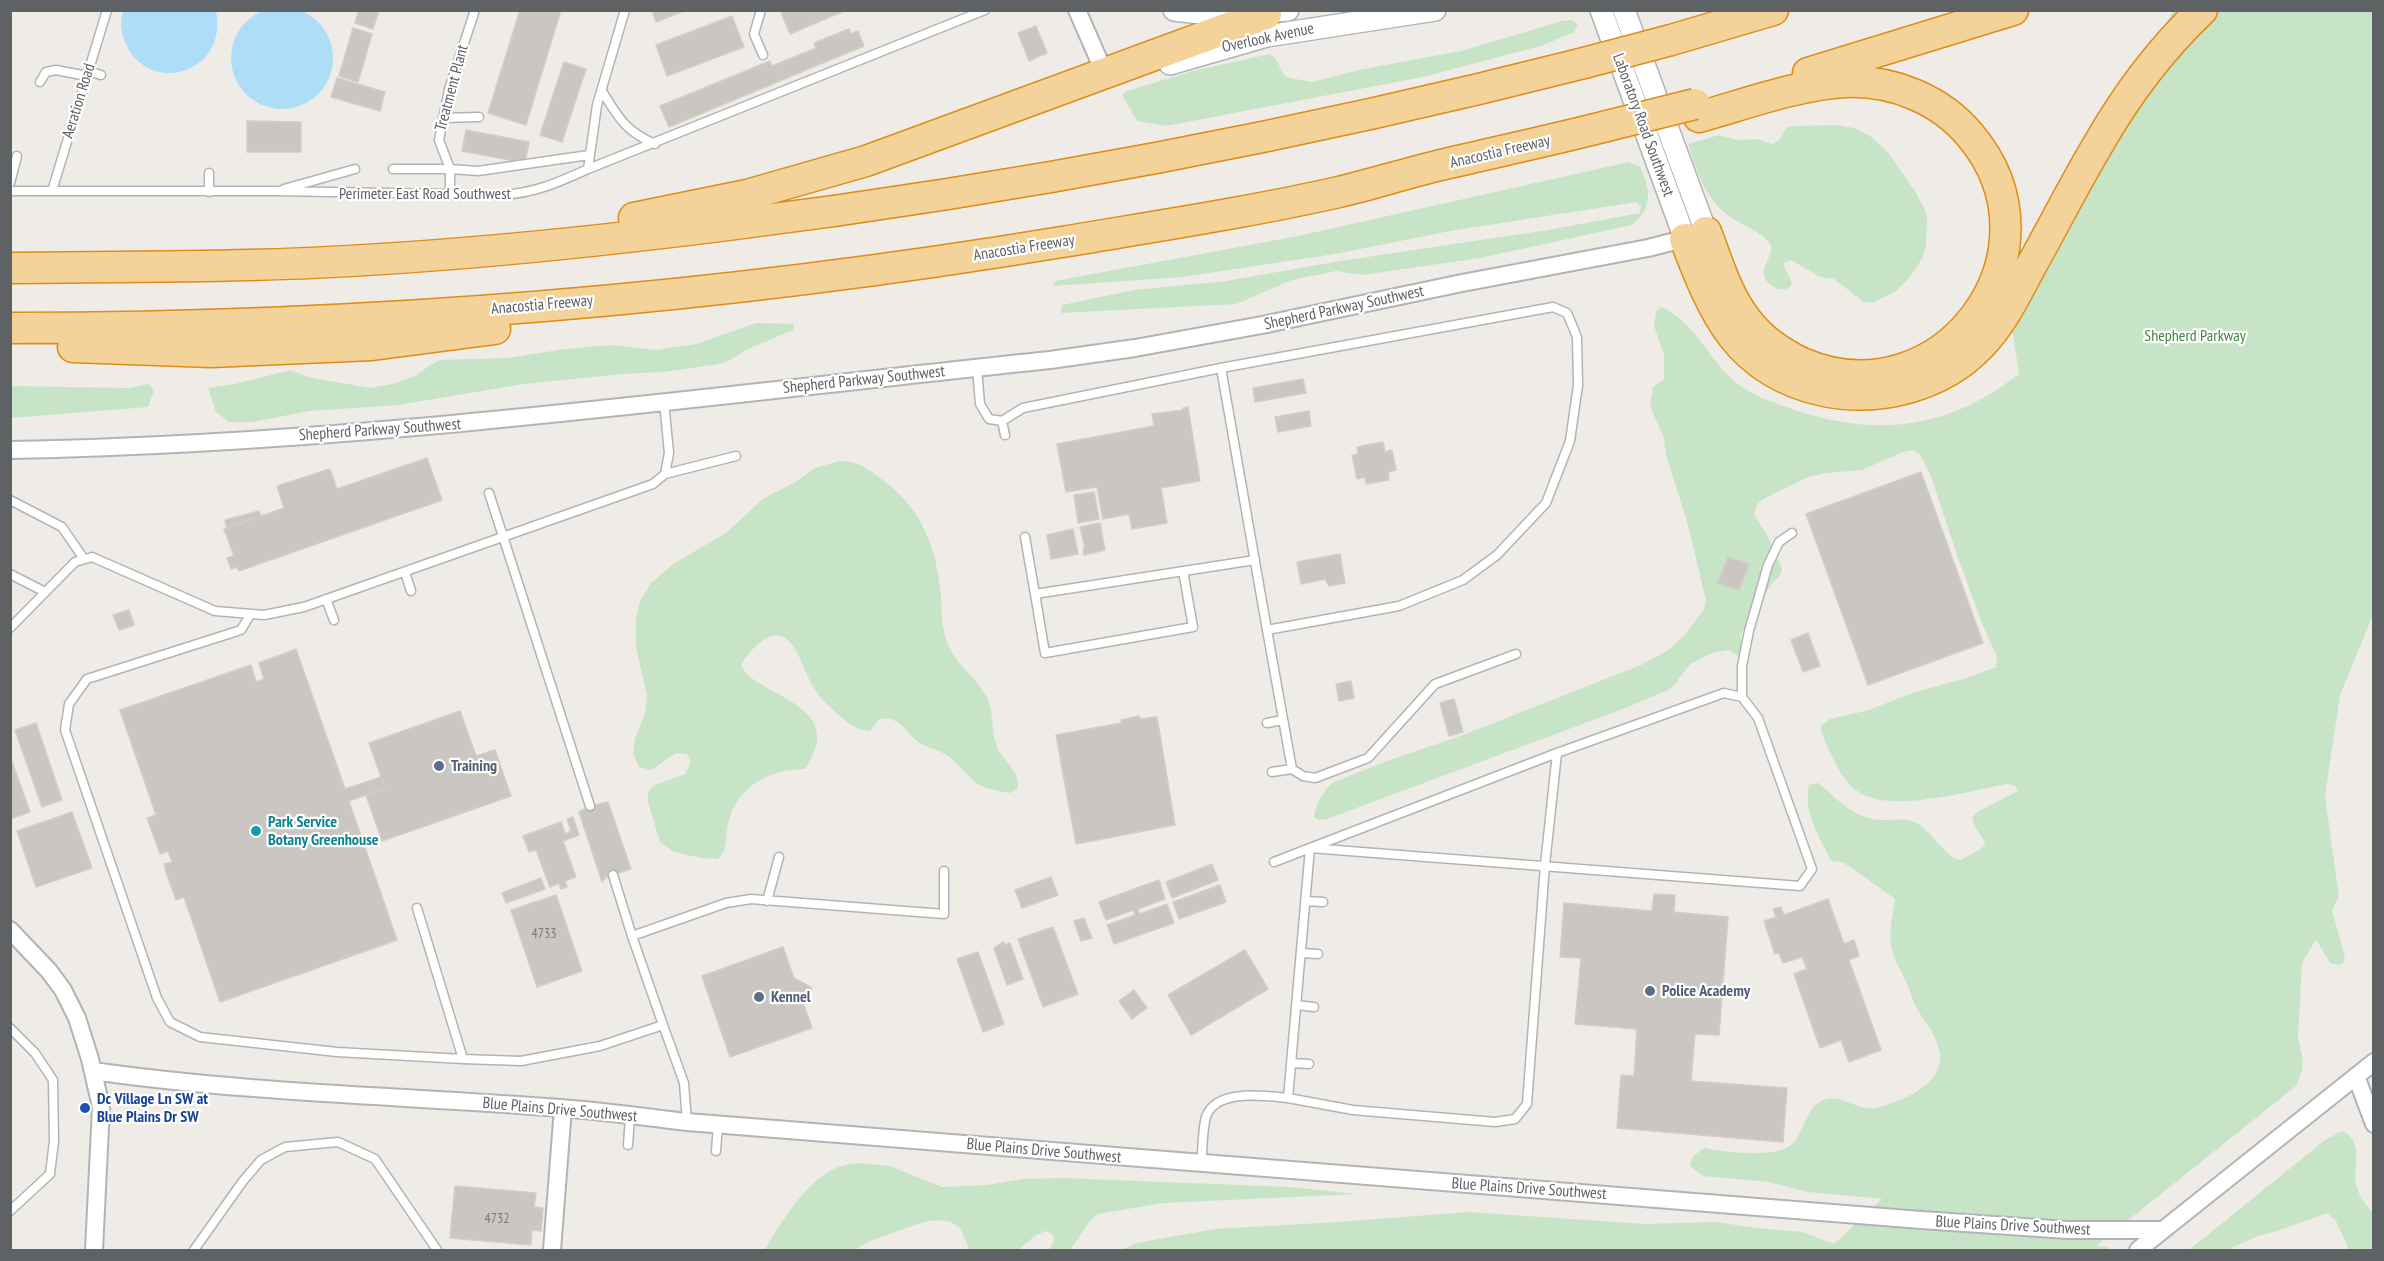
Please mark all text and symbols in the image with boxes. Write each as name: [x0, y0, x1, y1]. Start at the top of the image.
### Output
street label: Overlook Avenue: [1220, 19, 1316, 57]
street label: Treatment Plant: [431, 43, 473, 133]
street label: Laboratory Road Southwest: [1608, 51, 1678, 199]
street label: Aeration Road: [59, 61, 99, 141]
street label: Anacostia Freeway: [1448, 131, 1552, 173]
street label: Perimeter East Road Southwest: [339, 184, 511, 204]
street label: Anacostia Freeway: [972, 231, 1076, 265]
street label: Shepherd Parkway Southwest: [1262, 282, 1426, 334]
street label: Anacostia Freeway: [490, 291, 594, 319]
park label: Shepherd Parkway: [2144, 326, 2246, 346]
street label: Shepherd Parkway Southwest: [782, 362, 946, 398]
street label: Shepherd Parkway Southwest: [298, 415, 462, 445]
place label: Training: [451, 756, 497, 776]
marker: Training: [432, 759, 446, 773]
place label: Park Service Botany Greenhouse: [268, 812, 379, 850]
marker: Park Service Botany Greenhouse: [249, 824, 263, 838]
house number: 4733: [531, 926, 557, 942]
place label: Police Academy: [1662, 981, 1750, 1001]
marker: Police Academy: [1643, 984, 1657, 998]
place label: Kennel: [771, 987, 811, 1007]
marker: Kennel: [752, 990, 766, 1004]
place label: Dc Village Ln SW at Blue Plains Dr SW: [97, 1089, 208, 1127]
street label: Blue Plains Drive Southwest: [482, 1094, 638, 1126]
marker: Dc Village Ln SW at Blue Plains Dr SW: [78, 1101, 92, 1115]
street label: Blue Plains Drive Southwest: [966, 1135, 1122, 1167]
street label: Blue Plains Drive Southwest: [1451, 1174, 1607, 1204]
house number: 4732: [484, 1211, 510, 1227]
street label: Blue Plains Drive Southwest: [1935, 1212, 2091, 1240]

